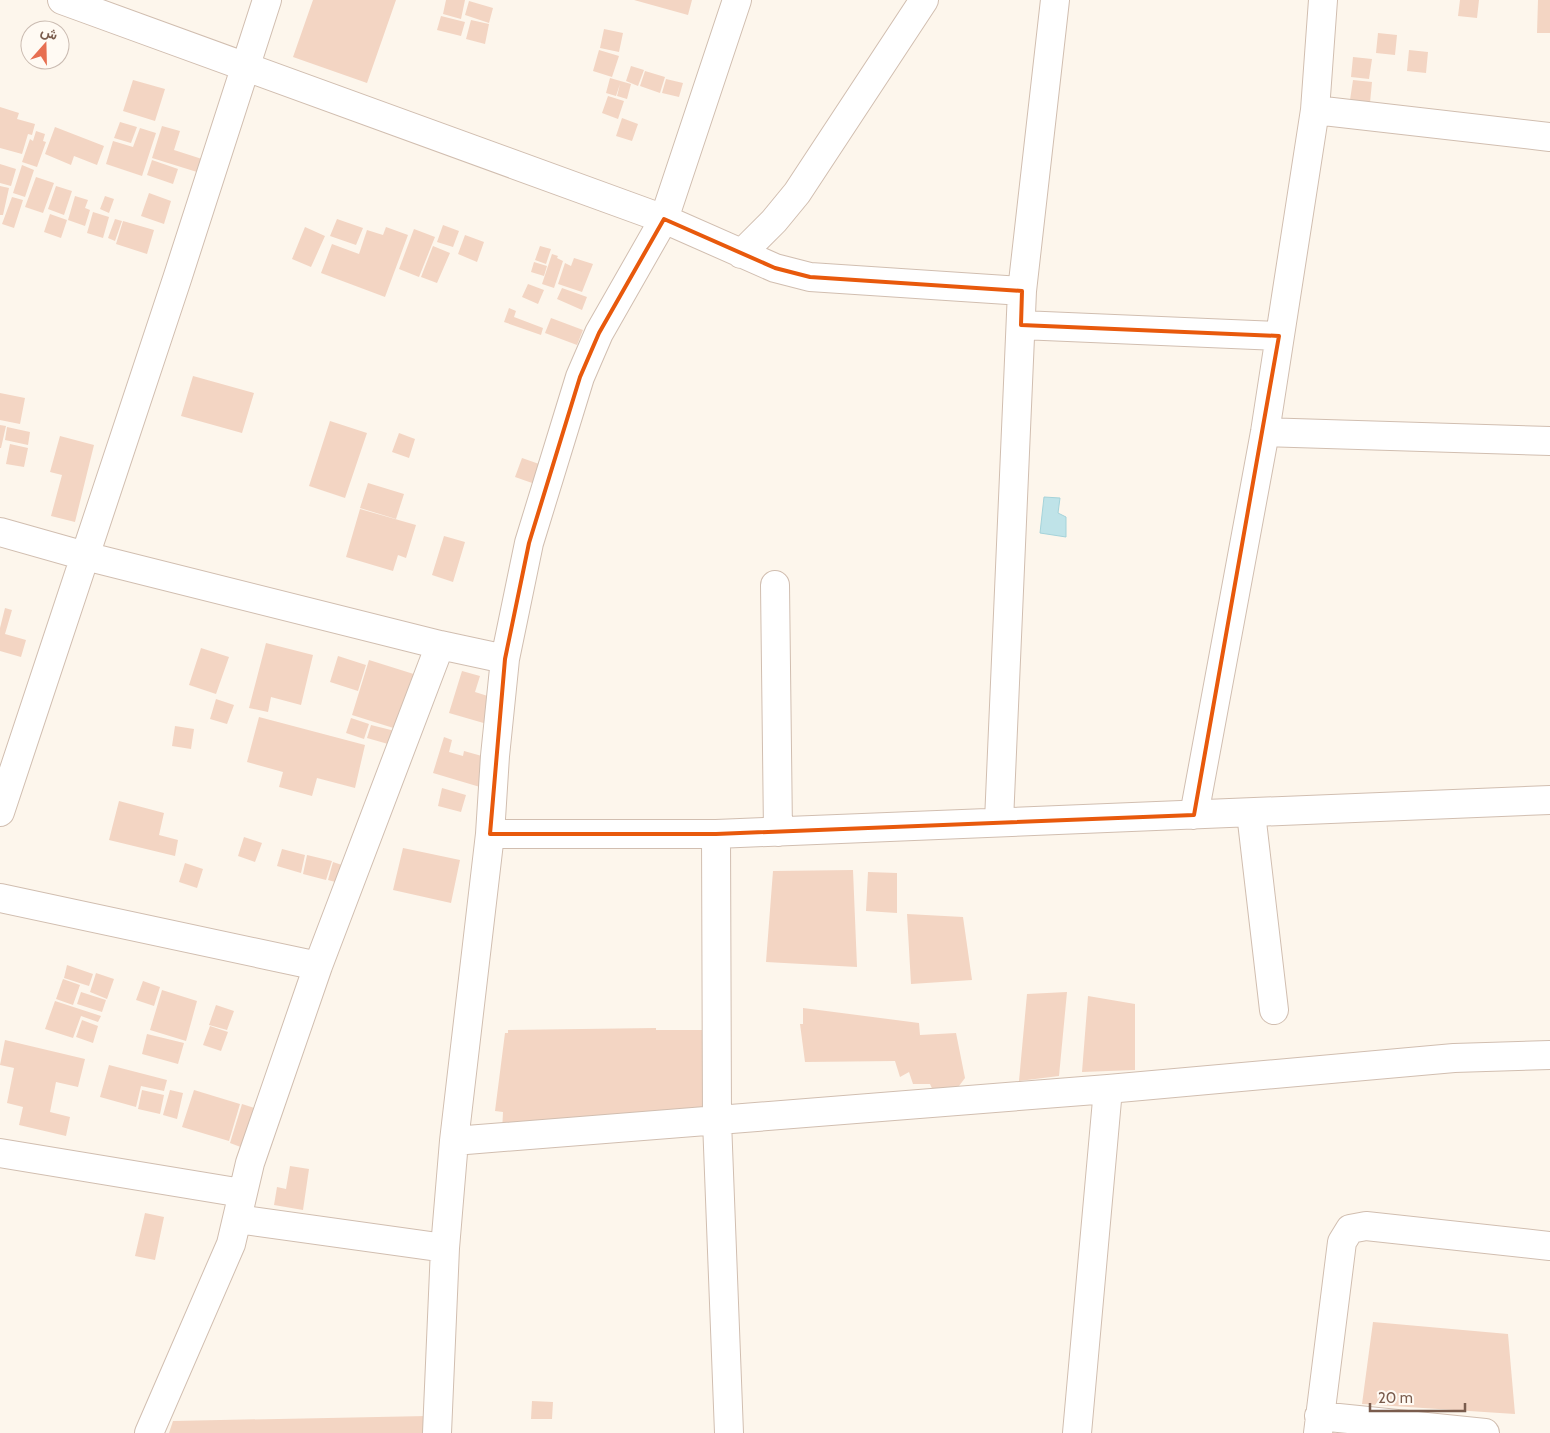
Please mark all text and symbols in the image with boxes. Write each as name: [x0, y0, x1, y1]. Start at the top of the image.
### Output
north arrow: [20, 20, 70, 70]
text: ش: [38, 21, 61, 44]
scale bar: [1370, 1380, 1465, 1412]
text: 20 m: [1378, 1389, 1413, 1407]

